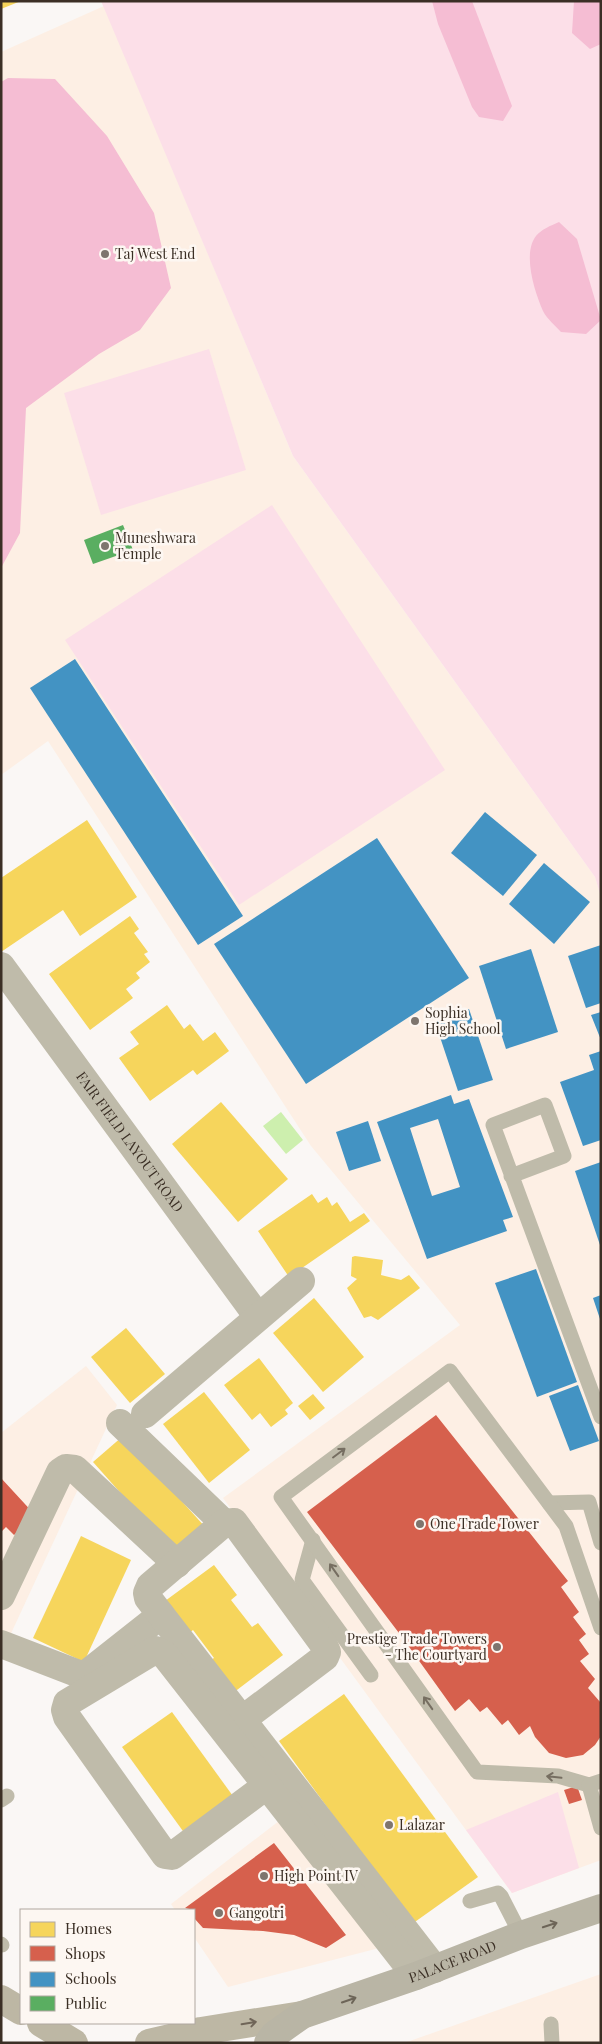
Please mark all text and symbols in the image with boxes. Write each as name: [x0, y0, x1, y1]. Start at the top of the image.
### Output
place label: Taj West End: [115, 244, 196, 263]
marker: Taj West End: [99, 248, 111, 260]
place label: Muneshwara Temple: [115, 528, 196, 563]
marker: Muneshwara Temple: [99, 540, 111, 552]
place label: Sophia High School: [425, 1003, 501, 1038]
marker: Sophia High School: [409, 1015, 421, 1027]
street label: FAIR FIELD LAYOUT ROAD: [72, 1067, 188, 1216]
one-way arrow: [332, 1448, 345, 1459]
place label: One Trade Tower: [430, 1514, 540, 1533]
marker: One Trade Tower: [414, 1518, 426, 1530]
one-way arrow: [329, 1563, 339, 1577]
place label: Prestige Trade Towers - The Courtyard: [347, 1629, 487, 1664]
marker: Prestige Trade Towers - The Courtyard: [491, 1641, 503, 1653]
one-way arrow: [423, 1696, 433, 1710]
one-way arrow: [546, 1772, 562, 1782]
place label: Lalazar: [399, 1815, 446, 1834]
marker: Lalazar: [383, 1819, 395, 1831]
place label: High Point IV: [274, 1866, 358, 1885]
marker: High Point IV: [258, 1870, 270, 1882]
place label: Gangotri: [229, 1903, 284, 1922]
marker: Gangotri: [213, 1907, 225, 1919]
legend: [20, 1909, 195, 2024]
text: Homes: [65, 1918, 112, 1938]
one-way arrow: [542, 1920, 557, 1929]
street label: PALACE ROAD: [406, 1936, 499, 1987]
text: Shops: [65, 1943, 106, 1963]
text: Schools: [65, 1968, 117, 1988]
text: Public: [65, 1993, 107, 2013]
one-way arrow: [340, 1995, 356, 2004]
one-way arrow: [241, 2018, 257, 2028]

